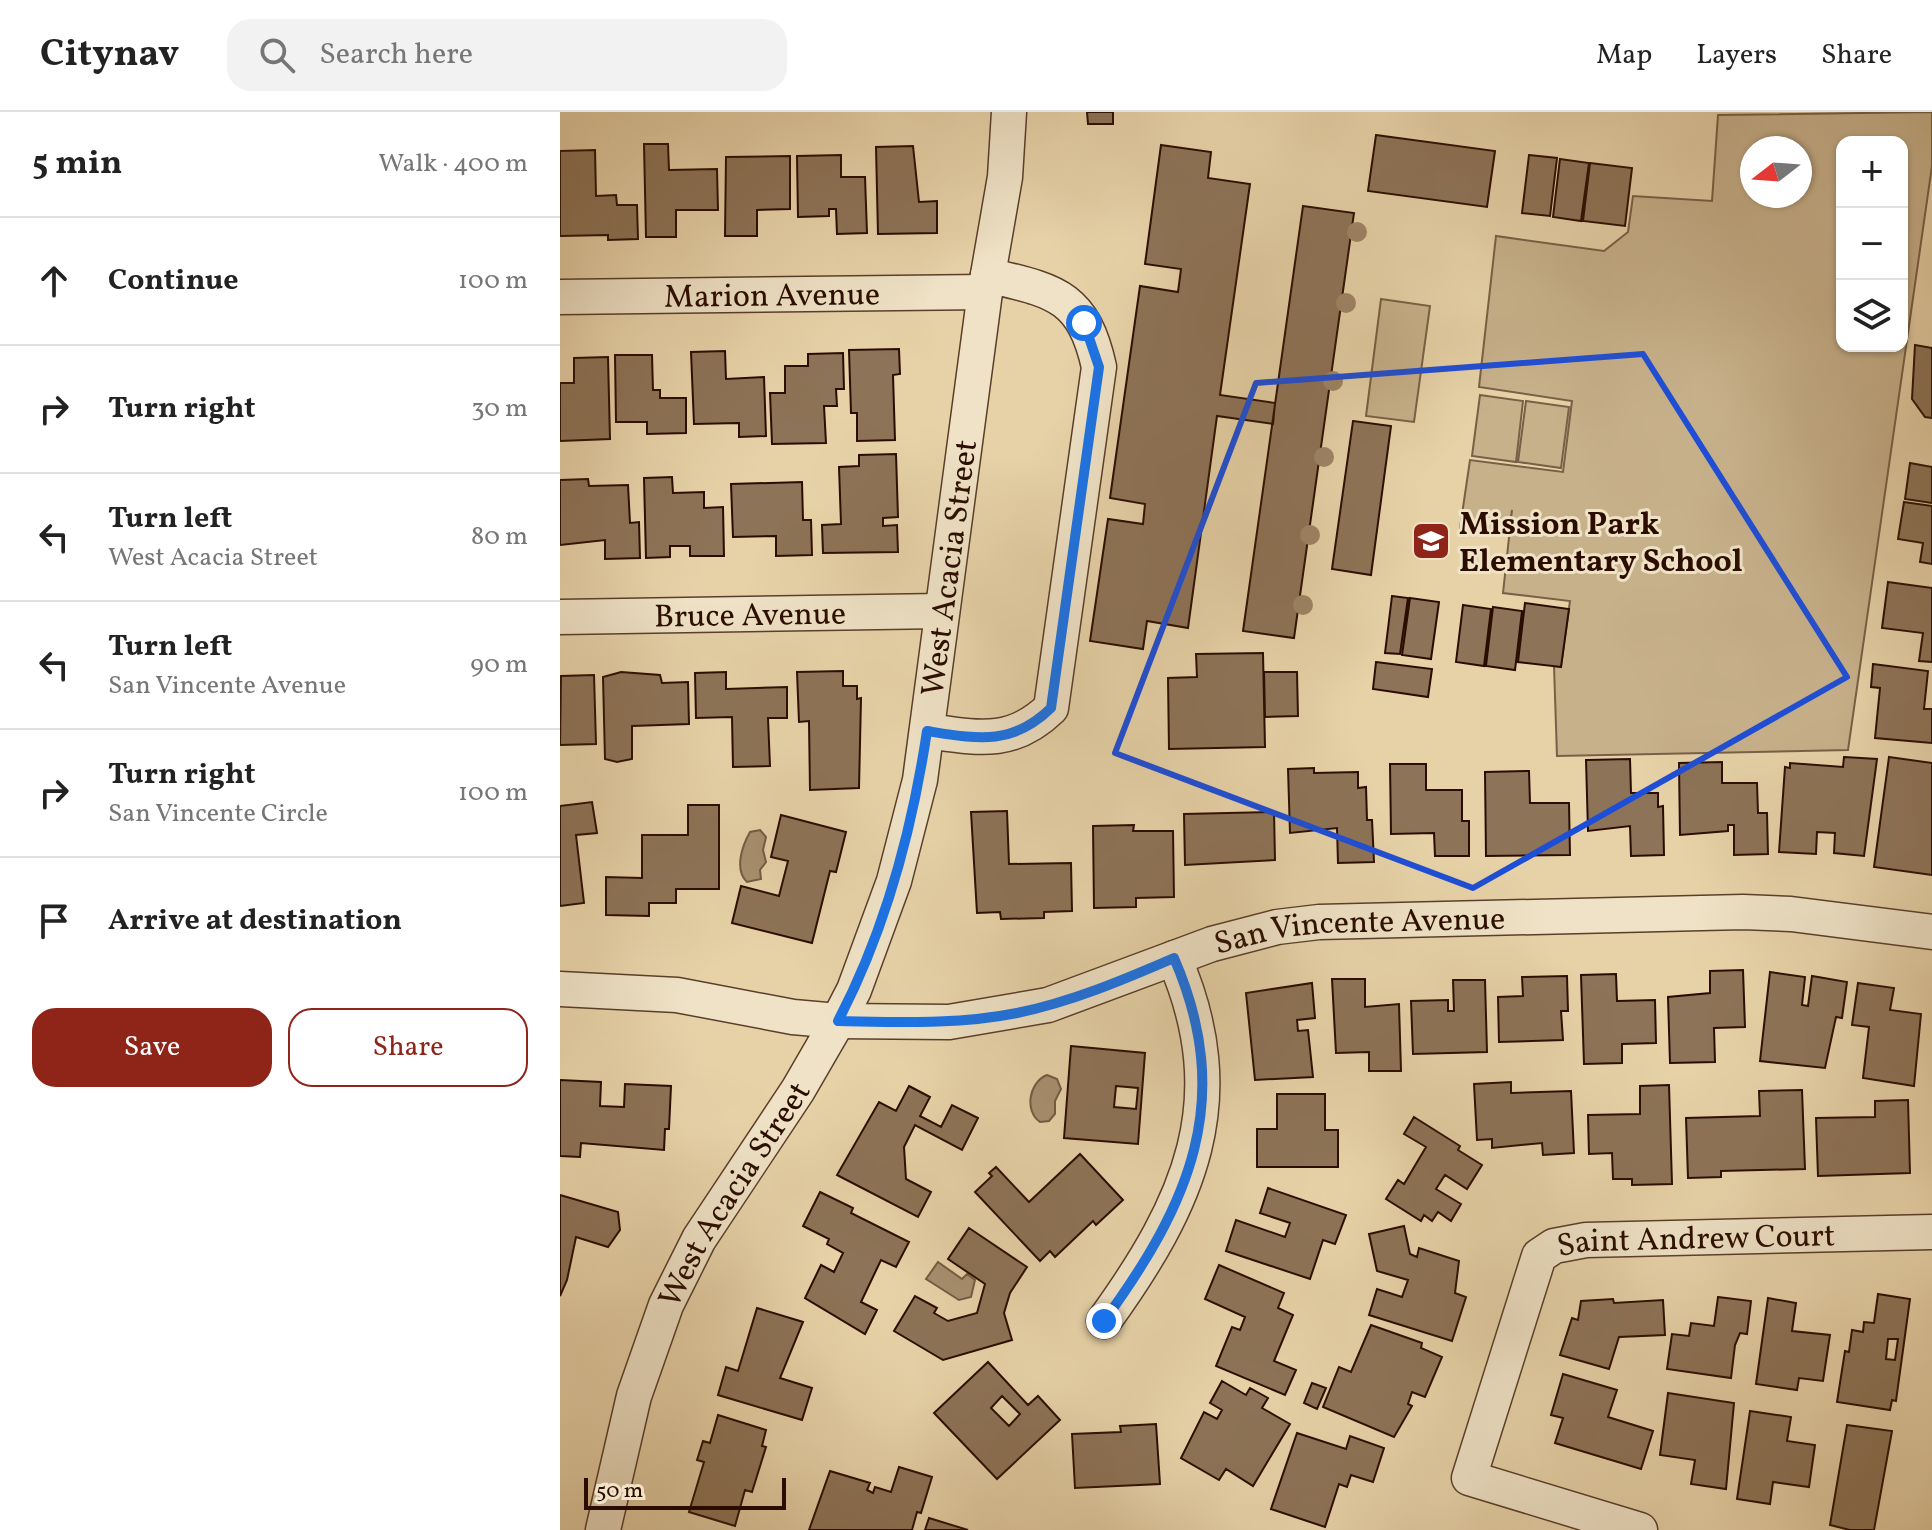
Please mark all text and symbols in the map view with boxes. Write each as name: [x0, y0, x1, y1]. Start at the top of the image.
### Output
search box: [227, 19, 787, 91]
text: Citynav: [40, 29, 179, 82]
icon: search: [255, 33, 299, 77]
text: Search here: [319, 34, 473, 76]
text: Map: [1596, 36, 1652, 75]
text: Layers: [1696, 36, 1777, 75]
text: Share: [1821, 36, 1892, 75]
north arrow: [1740, 136, 1812, 208]
map controls: [1836, 136, 1908, 352]
button: +: [1836, 136, 1908, 208]
text: 5 min: [32, 141, 122, 188]
text: Walk · 400 m: [378, 146, 528, 182]
button: −: [1836, 208, 1908, 280]
icon: ahead: [32, 259, 76, 303]
text: Continue: [108, 260, 239, 302]
text: 100 m: [458, 263, 528, 299]
street label: Marion Avenue: [664, 274, 880, 321]
button: layers: [1836, 280, 1908, 352]
route start: [1066, 305, 1102, 341]
icon: right: [32, 387, 76, 431]
text: Turn right: [108, 388, 256, 430]
text: 30 m: [471, 391, 528, 427]
street label: West Acacia Street: [912, 437, 990, 699]
text: Turn left: [108, 498, 232, 540]
place label: Mission Park Elementary School: [1459, 504, 1743, 585]
icon: left: [32, 515, 76, 559]
text: 80 m: [471, 519, 528, 555]
school or university icon: Mission Park Elementary School: [1410, 520, 1452, 562]
text: West Acacia Street: [108, 540, 318, 576]
street label: Bruce Avenue: [654, 594, 846, 641]
text: Turn left: [108, 626, 232, 668]
icon: left: [32, 643, 76, 687]
text: 90 m: [470, 647, 528, 683]
text: San Vincente Avenue: [108, 668, 346, 704]
text: Turn right: [108, 754, 256, 796]
icon: right: [32, 771, 76, 815]
text: 100 m: [458, 775, 528, 811]
text: San Vincente Circle: [108, 796, 328, 832]
icon: arrive: [32, 899, 76, 943]
street label: San Vincente Avenue: [1210, 899, 1506, 968]
text: Arrive at destination: [108, 900, 402, 942]
button: Save: [32, 1008, 272, 1087]
button: Share: [288, 1008, 528, 1087]
street label: West Acacia Street: [649, 1075, 823, 1315]
street label: Saint Andrew Court: [1553, 1215, 1836, 1270]
route end: [1086, 1303, 1122, 1339]
scale bar: [584, 1474, 786, 1510]
text: 50 m: [596, 1476, 643, 1507]

